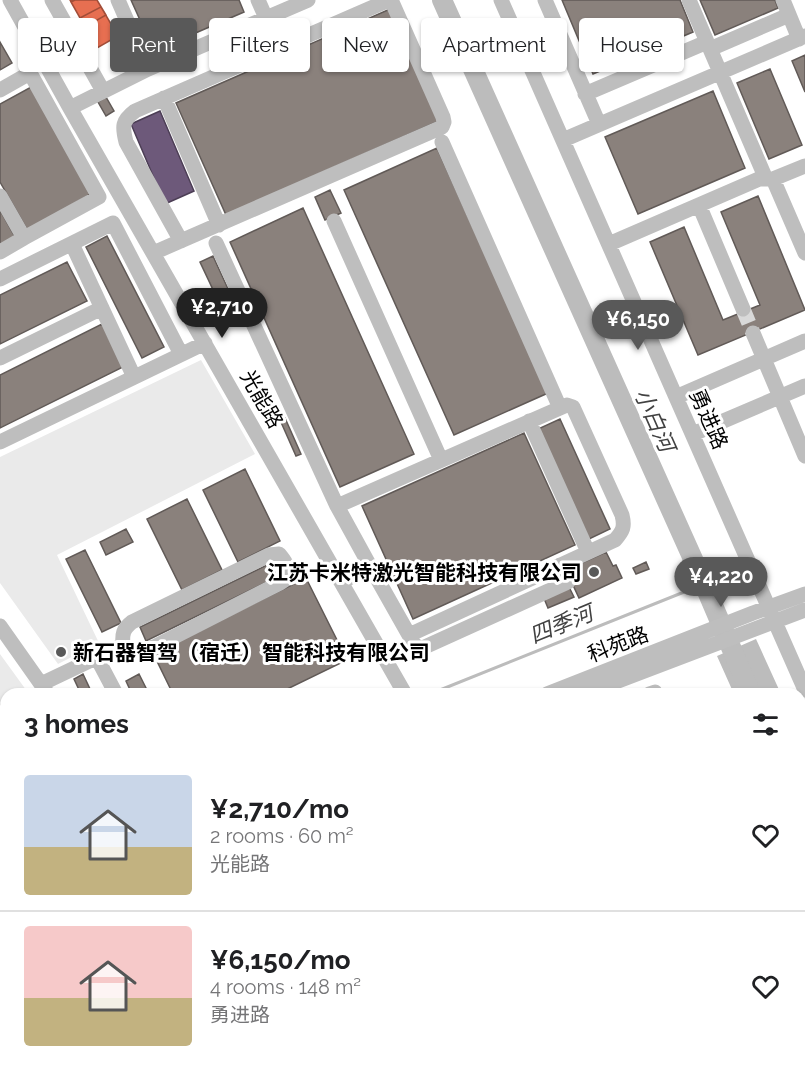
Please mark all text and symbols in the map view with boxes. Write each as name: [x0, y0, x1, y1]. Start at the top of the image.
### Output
chip: Buy: [18, 18, 98, 72]
chip: Rent: [110, 18, 197, 72]
chip: Filters: [209, 18, 310, 72]
chip: New: [322, 18, 409, 72]
chip: Apartment: [421, 18, 567, 72]
chip: House: [579, 18, 684, 72]
pin: ¥2,710: [173, 288, 271, 339]
text: ¥2,710: [190, 295, 254, 319]
pin: ¥6,150: [589, 300, 687, 351]
text: ¥6,150: [606, 307, 670, 331]
street label: 光能路: [235, 365, 289, 433]
water label: 小白河: [630, 385, 682, 459]
street label: 勇进路: [685, 385, 733, 453]
pin: ¥4,220: [672, 557, 770, 608]
place label: 江苏卡米特激光智能科技有限公司: [267, 560, 582, 585]
text: ¥4,220: [688, 564, 754, 588]
marker: 江苏卡米特激光智能科技有限公司: [587, 565, 601, 579]
water label: 四季河: [526, 598, 600, 648]
street label: 科苑路: [584, 621, 652, 667]
place label: 新石器智驾（宿迁）智能科技有限公司: [73, 640, 430, 665]
marker: 新石器智驾（宿迁）智能科技有限公司: [54, 645, 68, 659]
icon: filters: [749, 708, 782, 741]
text: 3 homes: [24, 709, 129, 739]
text: ¥2,710/mo: [210, 794, 349, 824]
icon: home: [72, 799, 144, 871]
icon: heart: [749, 819, 782, 852]
text: 2 rooms · 60 m²: [210, 824, 354, 848]
text: 光能路: [210, 852, 270, 876]
text: ¥6,150/mo: [210, 945, 351, 975]
icon: home: [72, 950, 144, 1022]
icon: heart: [749, 970, 782, 1003]
text: 4 rooms · 148 m²: [210, 975, 361, 999]
text: 勇进路: [210, 1003, 270, 1027]

